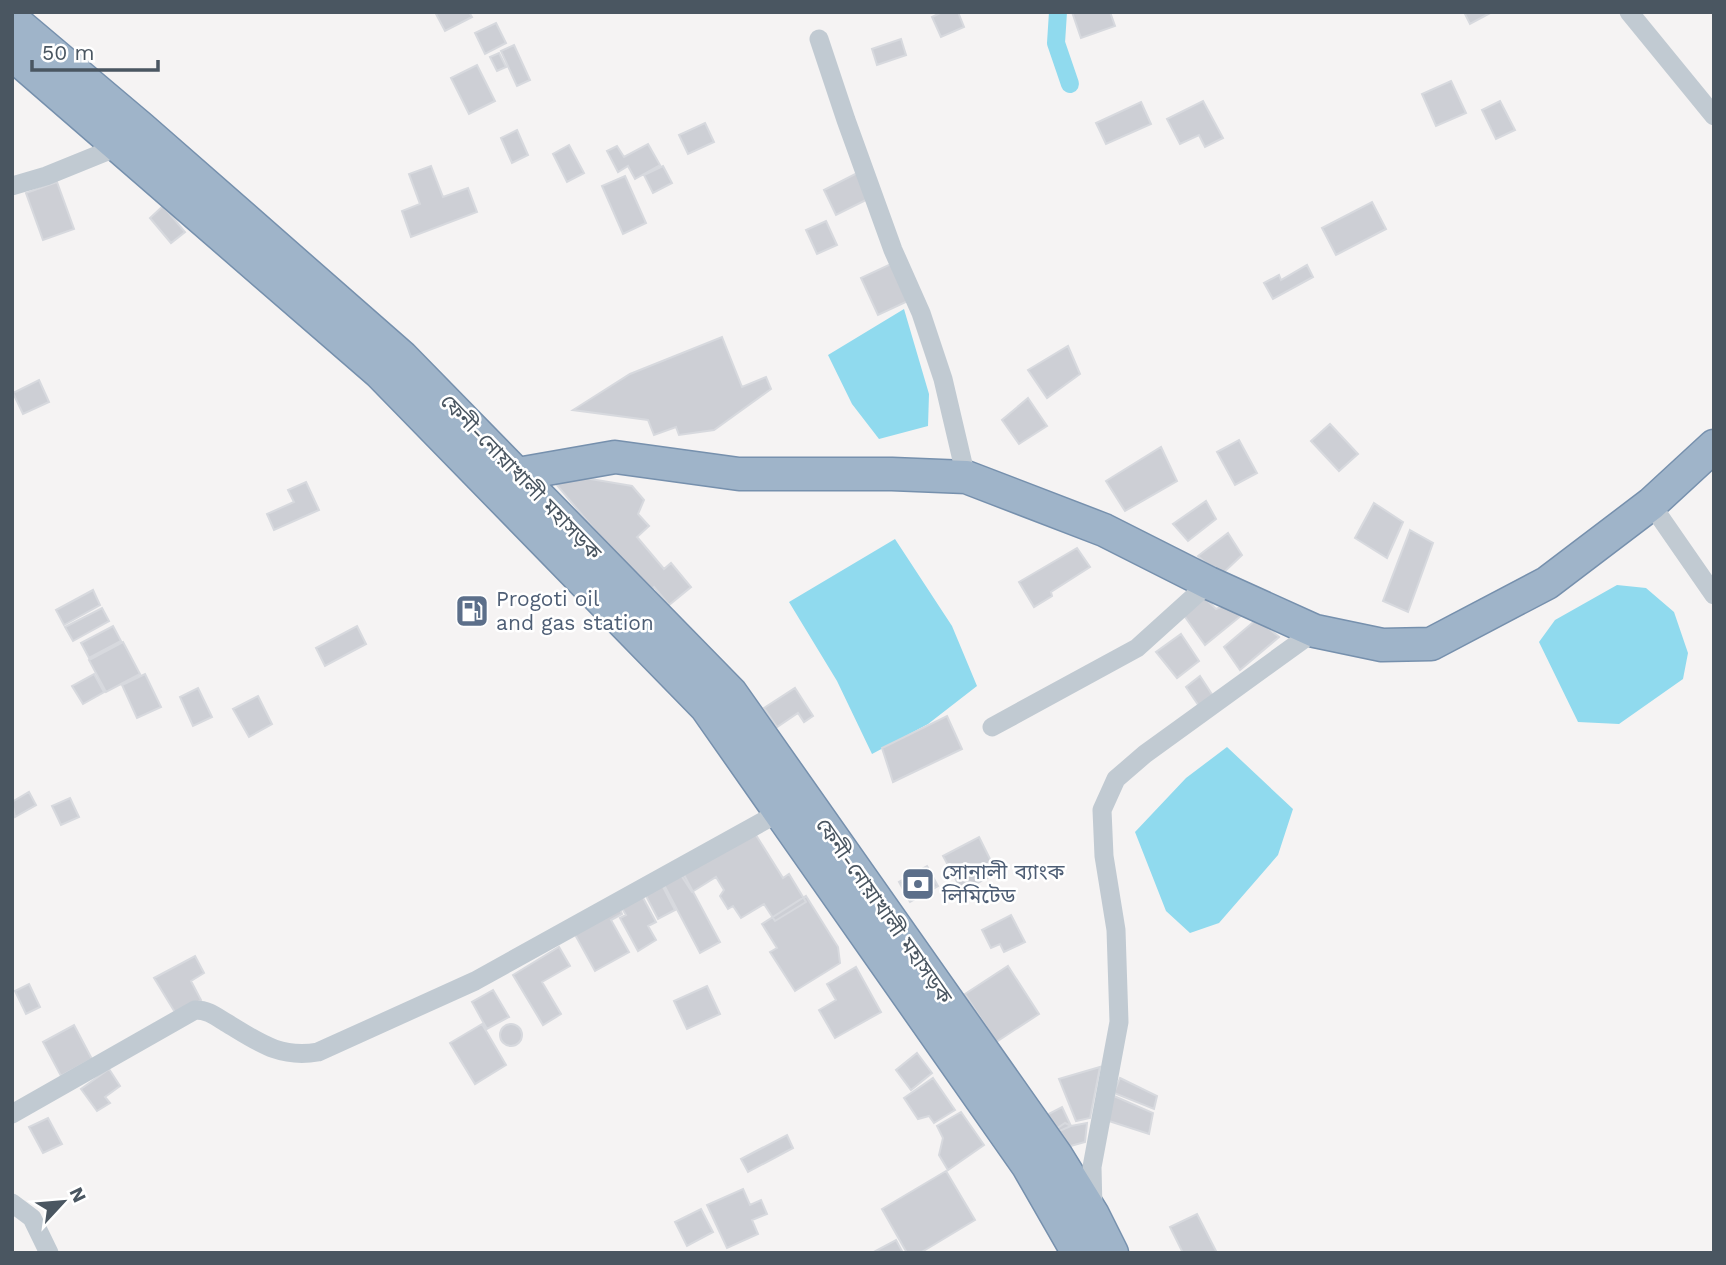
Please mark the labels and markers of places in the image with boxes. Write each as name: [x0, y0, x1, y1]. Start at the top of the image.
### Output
place label: Progoti oil and gas station: [496, 586, 654, 635]
fuel station icon: Progoti oil and gas station: [453, 592, 491, 630]
place label: সোনালী ব্যাংক লিমিটেড: [941, 859, 1066, 908]
bank icon: সোনালী ব্যাংক লিমিটেড: [899, 865, 937, 903]

